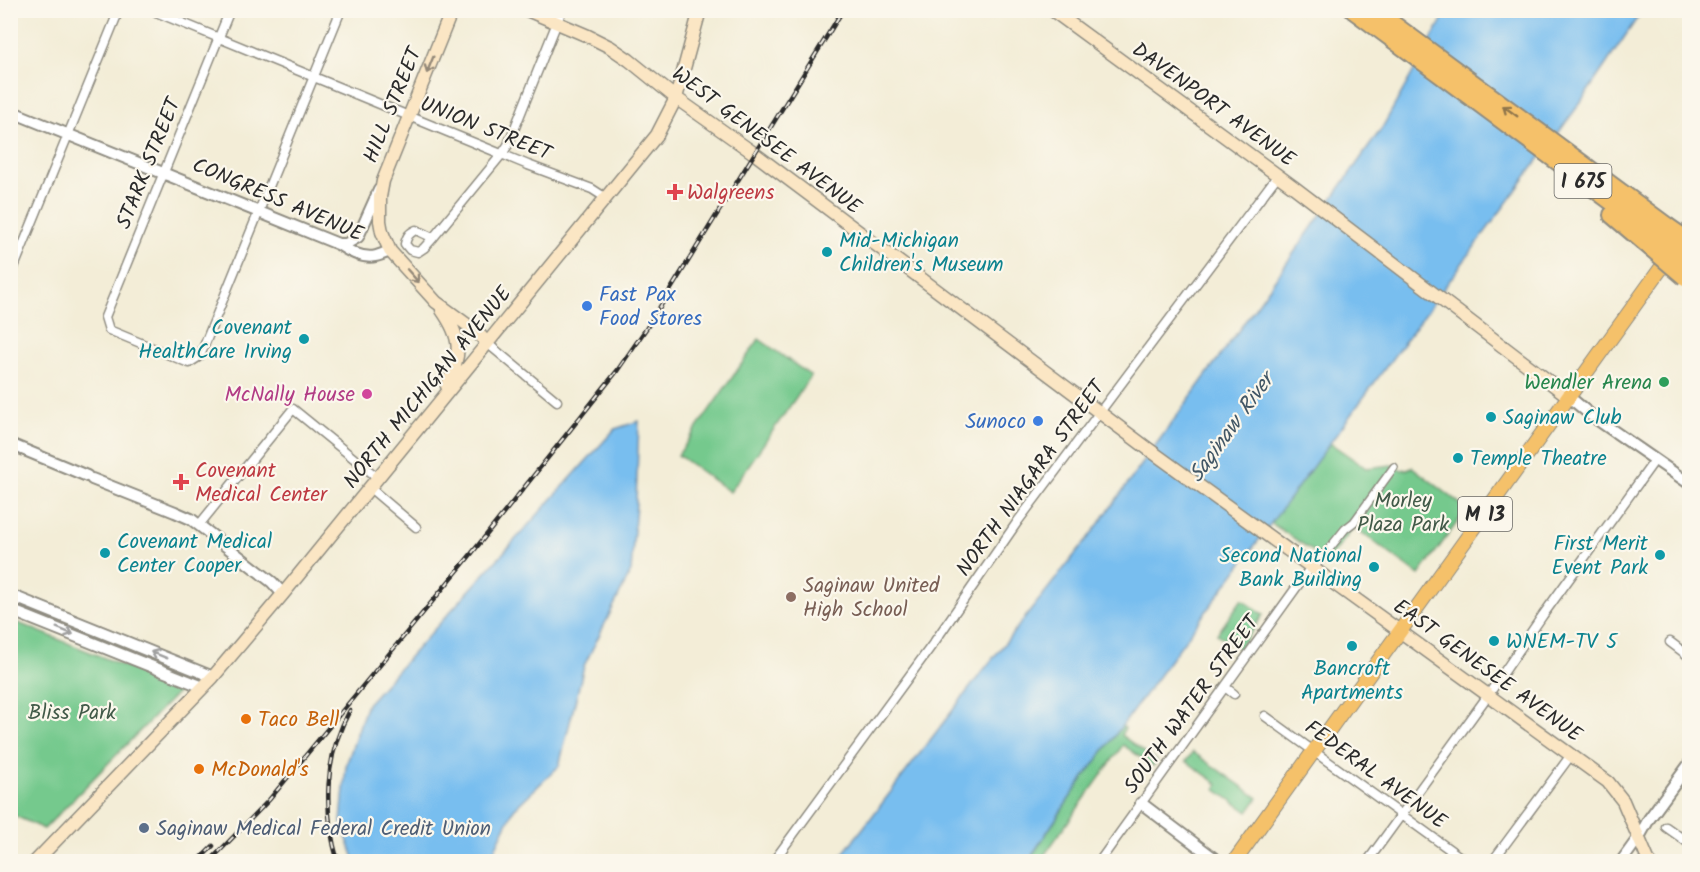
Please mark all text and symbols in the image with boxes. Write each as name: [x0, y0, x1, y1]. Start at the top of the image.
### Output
street label: DAVENPORT AVENUE: [1124, 34, 1302, 176]
street label: HILL STREET: [355, 41, 432, 168]
one-way arrow: [424, 55, 435, 73]
street label: WEST GENESEE AVENUE: [664, 59, 869, 224]
street label: UNION STREET: [415, 88, 558, 171]
street label: STARK STREET: [108, 91, 191, 234]
one-way arrow: [1502, 104, 1518, 117]
street label: CONGRESS AVENUE: [187, 149, 369, 252]
road number: I 675: [1554, 164, 1612, 198]
place label: Walgreens: [687, 177, 774, 210]
marker: Walgreens: [668, 185, 682, 199]
place label: Mid-Michigan Children's Museum: [839, 225, 1003, 282]
marker: Mid-Michigan Children's Museum: [820, 245, 834, 259]
one-way arrow: [406, 269, 420, 284]
street label: NORTH MICHIGAN AVENUE: [336, 279, 521, 497]
place label: Fast Pax Food Stores: [599, 279, 702, 336]
marker: Fast Pax Food Stores: [580, 299, 594, 313]
place label: Covenant HealthCare Irving: [138, 312, 293, 369]
marker: Covenant HealthCare Irving: [297, 332, 311, 346]
water label: Saginaw River: [1180, 363, 1287, 491]
place label: Wendler Arena: [1524, 367, 1652, 400]
street label: NORTH NIAGARA STREET: [948, 372, 1115, 584]
marker: Wendler Arena: [1657, 375, 1671, 389]
place label: McNally House: [224, 379, 356, 412]
marker: McNally House: [360, 387, 374, 401]
place label: Saginaw Club: [1503, 402, 1621, 435]
place label: Sunoco: [965, 406, 1026, 439]
marker: Saginaw Club: [1484, 410, 1498, 424]
marker: Sunoco: [1031, 414, 1045, 428]
place label: Temple Theatre: [1470, 443, 1607, 476]
marker: Temple Theatre: [1451, 451, 1465, 465]
place label: Covenant Medical Center: [195, 455, 328, 512]
marker: Covenant Medical Center: [172, 473, 190, 491]
park label: Morley Plaza Park: [1357, 485, 1449, 542]
road number: M 13: [1458, 497, 1512, 531]
place label: Covenant Medical Center Cooper: [117, 526, 272, 583]
place label: First Merit Event Park: [1552, 528, 1649, 585]
place label: Second National Bank Building: [1220, 540, 1362, 597]
marker: Covenant Medical Center Cooper: [98, 546, 112, 560]
marker: First Merit Event Park: [1653, 548, 1667, 562]
marker: Second National Bank Building: [1367, 560, 1381, 574]
place label: Saginaw United High School: [803, 570, 940, 627]
marker: Saginaw United High School: [784, 590, 798, 604]
street label: EAST GENESEE AVENUE: [1386, 591, 1589, 752]
street label: SOUTH WATER STREET: [1116, 607, 1270, 801]
place label: WNEM-TV 5: [1506, 626, 1619, 659]
one-way arrow: [55, 627, 73, 638]
marker: WNEM-TV 5: [1487, 634, 1501, 648]
marker: Bancroft Apartments: [1345, 639, 1359, 653]
one-way arrow: [150, 649, 168, 660]
place label: Bancroft Apartments: [1301, 653, 1403, 710]
park label: Bliss Park: [28, 697, 116, 730]
place label: Taco Bell: [258, 704, 339, 737]
marker: Taco Bell: [239, 712, 253, 726]
street label: FEDERAL AVENUE: [1297, 712, 1454, 839]
place label: McDonald's: [211, 754, 309, 787]
marker: McDonald's: [192, 762, 206, 776]
place label: Saginaw Medical Federal Credit Union: [156, 813, 491, 846]
marker: Saginaw Medical Federal Credit Union: [137, 821, 151, 835]

